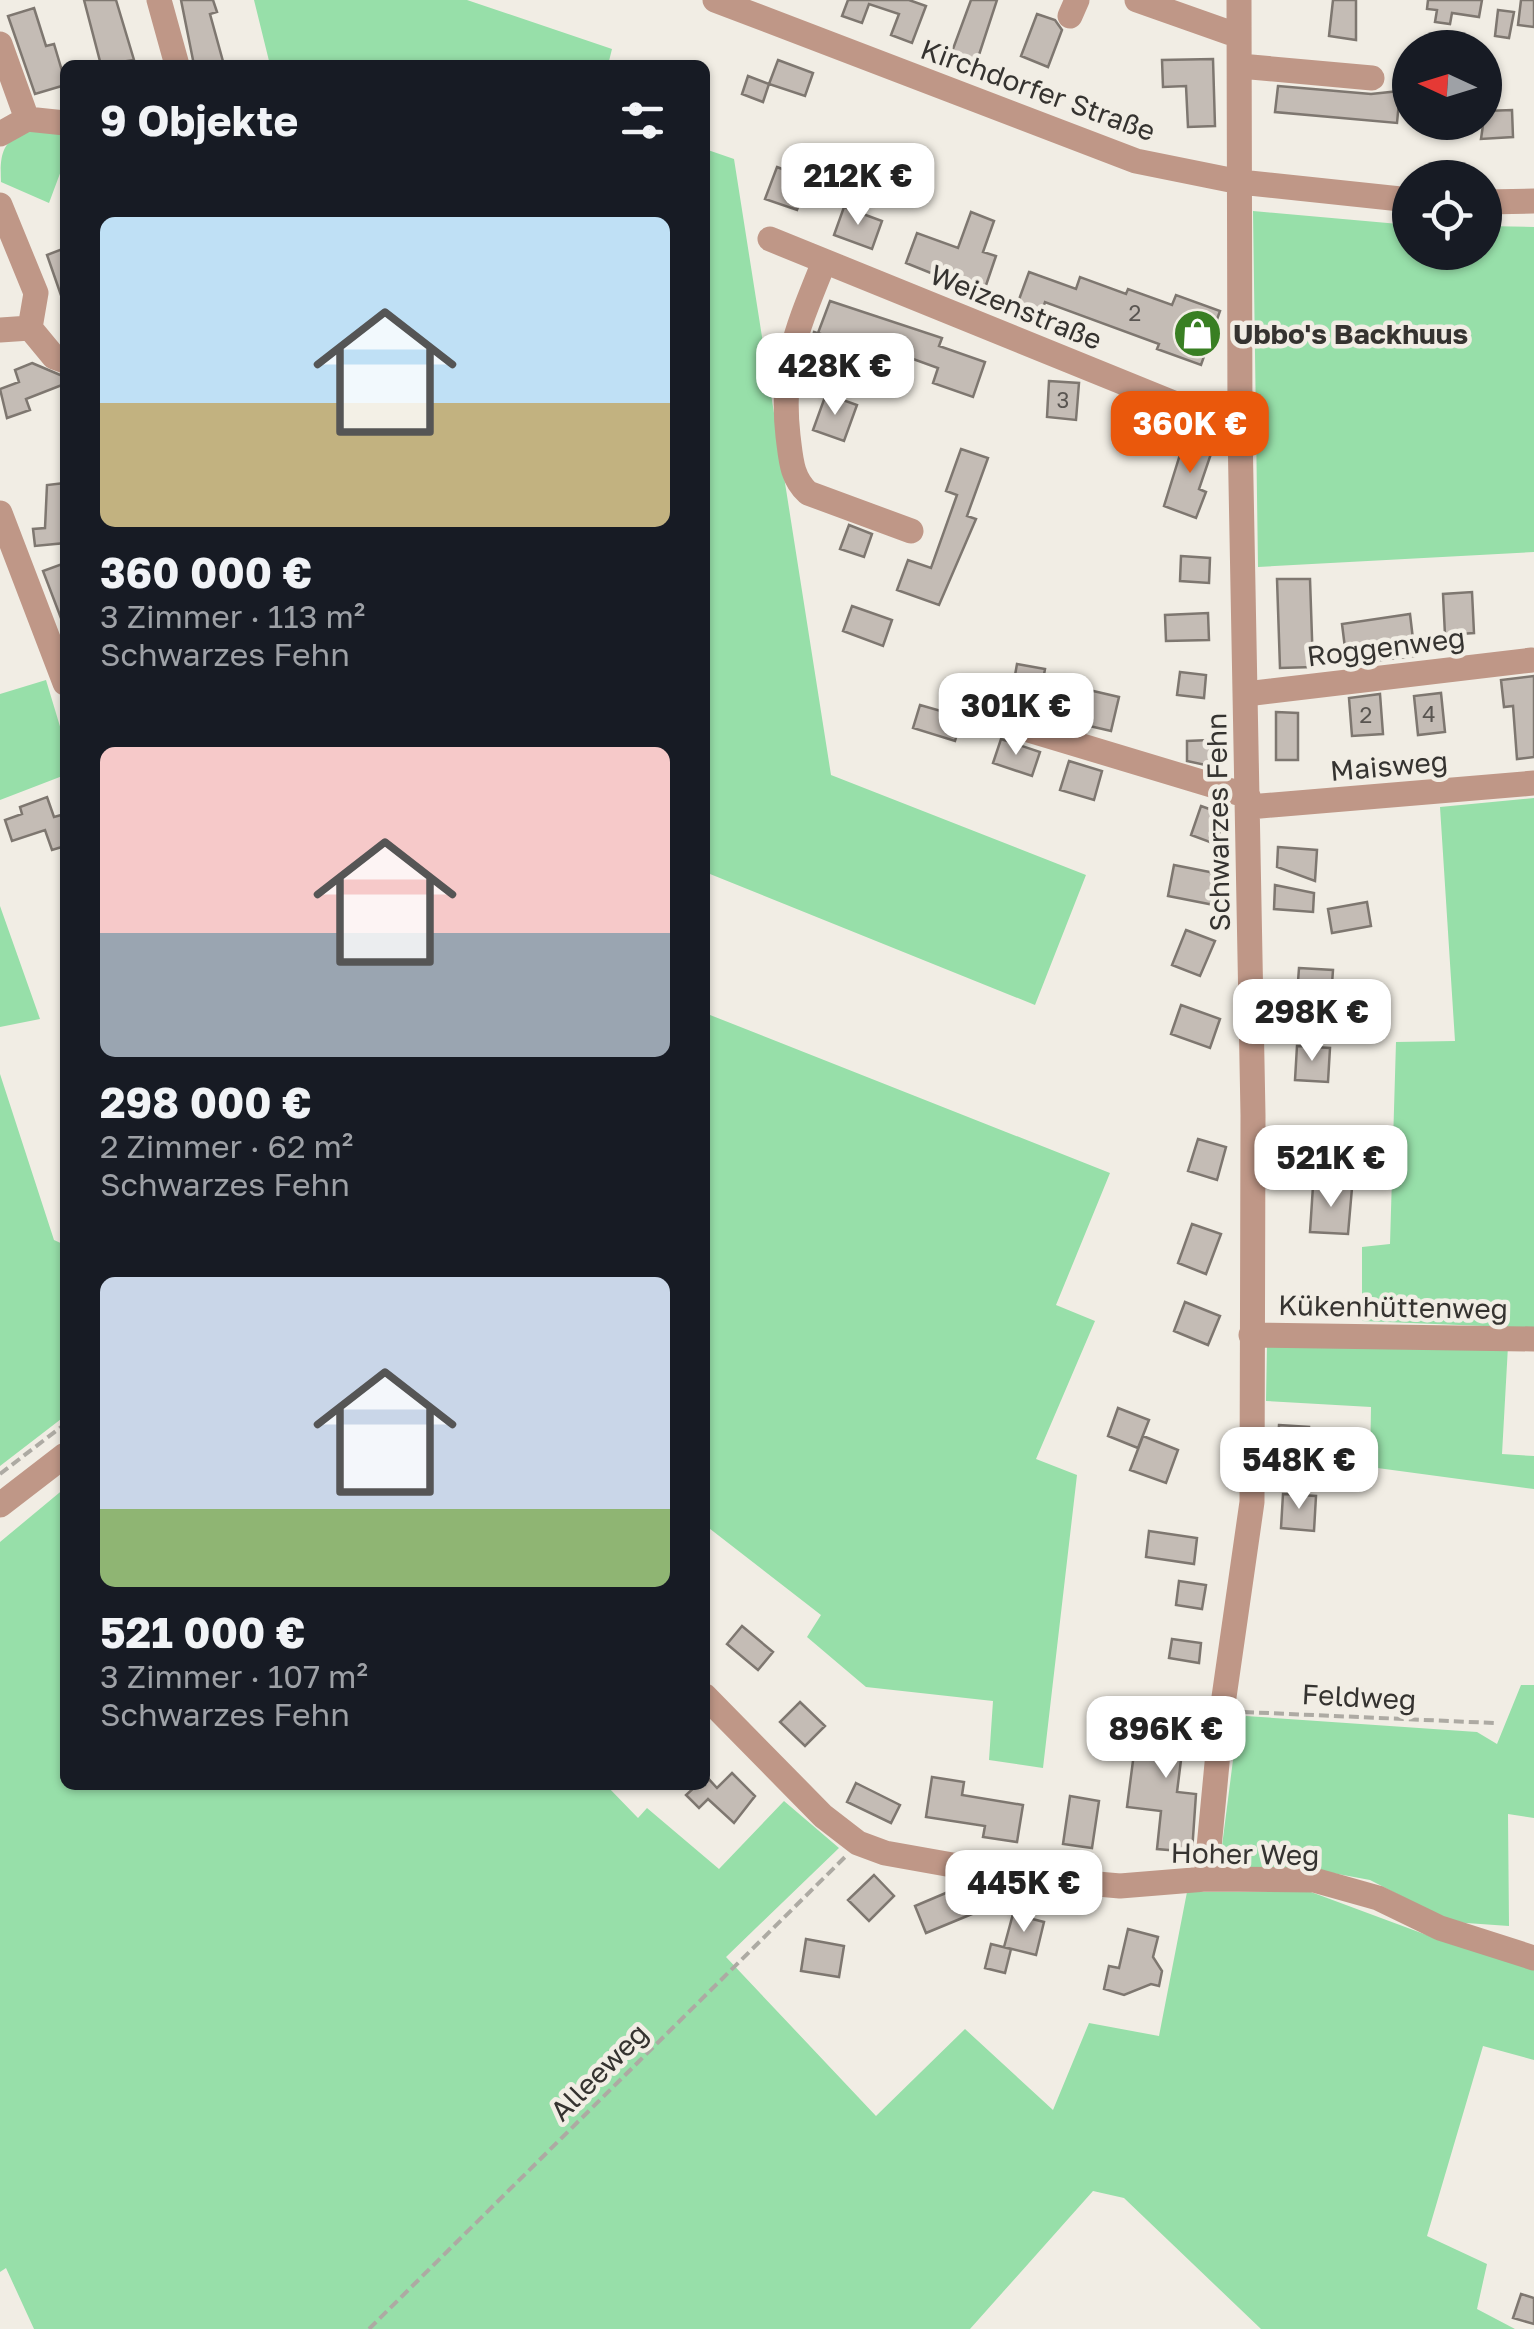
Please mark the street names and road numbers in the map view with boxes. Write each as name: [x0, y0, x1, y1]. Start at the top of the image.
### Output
street label: Kirchdorfer Straße: [916, 32, 1160, 147]
street label: Weizenstraße: [926, 257, 1107, 356]
street label: Roggenweg: [1305, 620, 1467, 673]
street label: Schwarzes Fehn: [1199, 712, 1236, 932]
street label: Maisweg: [1329, 744, 1449, 787]
street label: Kükenhüttenweg: [1278, 1288, 1508, 1325]
street label: Feldweg: [1301, 1677, 1417, 1716]
street label: Hoher Weg: [1170, 1836, 1320, 1871]
street label: Alleeweg: [543, 2016, 654, 2127]

